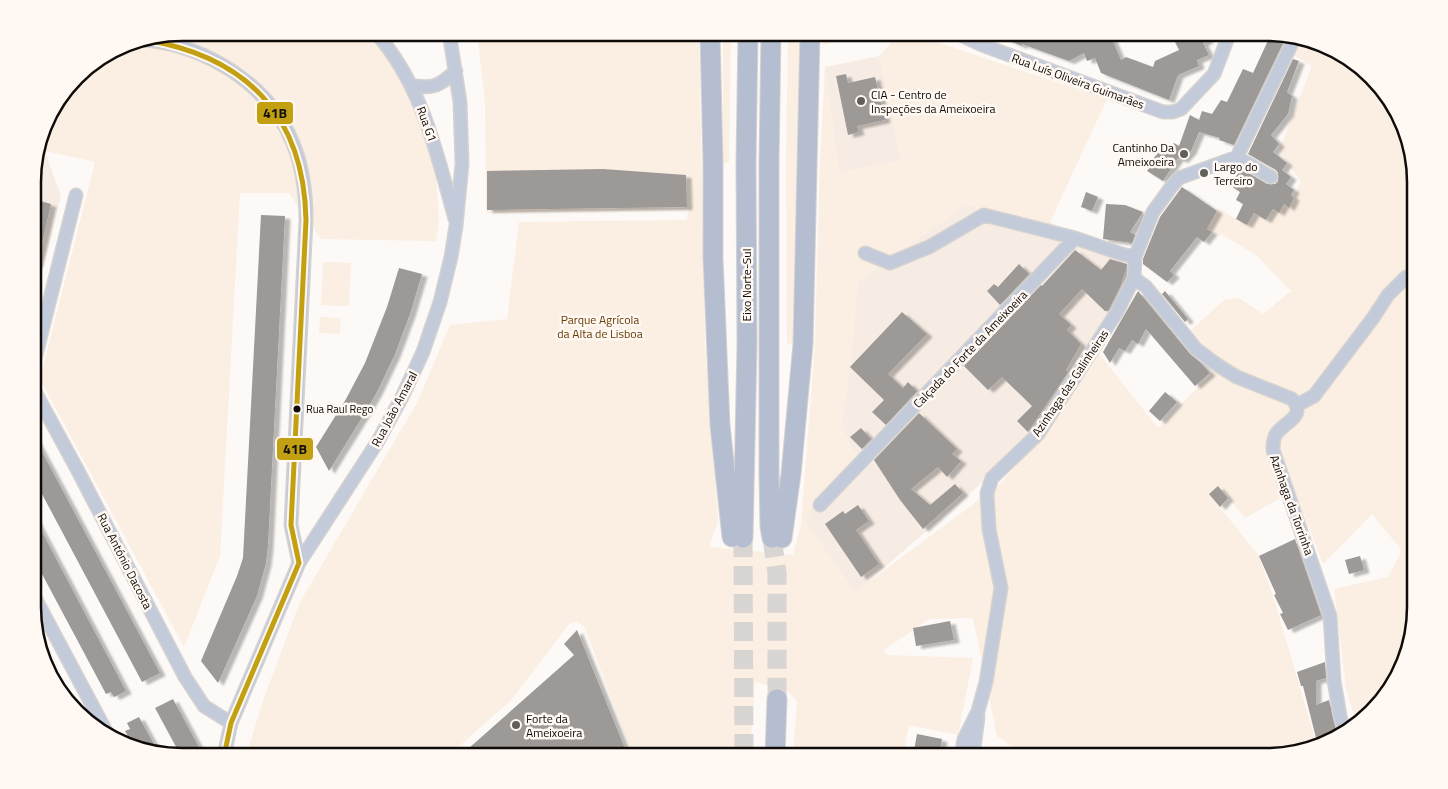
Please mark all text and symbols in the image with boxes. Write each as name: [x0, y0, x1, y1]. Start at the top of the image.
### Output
street label: Rua Luís Oliveira Guimarães: [1009, 48, 1147, 114]
place label: CIA - Centro de Inspeções da Ameixoeira: [871, 85, 995, 118]
marker: CIA - Centro de Inspeções da Ameixoeira: [855, 95, 867, 107]
line badge: 41B: [256, 101, 294, 125]
text: 41B: [263, 102, 287, 123]
street label: Rua G1: [412, 104, 442, 144]
place label: Cantinho Da Ameixoeira: [1113, 138, 1174, 171]
marker: Cantinho Da Ameixoeira: [1178, 148, 1190, 160]
place label: Largo do Terreiro: [1214, 157, 1258, 190]
marker: Largo do Terreiro: [1198, 167, 1210, 179]
street label: Eixo Norte-Sul: [737, 249, 756, 321]
street label: Calçada do Forte da Ameixoeira: [908, 286, 1032, 412]
park label: Parque Agrícola da Alta de Lisboa: [557, 310, 643, 343]
street label: Azinhaga das Galinheiras: [1027, 325, 1113, 440]
street label: Rua João Amaral: [366, 368, 422, 450]
place label: Rua Raul Rego: [306, 401, 373, 417]
marker: Rua Raul Rego: [292, 404, 302, 414]
line badge: 41B: [276, 437, 314, 461]
text: 41B: [283, 438, 307, 459]
street label: Azinhaga da Torrinha: [1265, 452, 1319, 558]
street label: Rua António Dacosta: [93, 510, 157, 612]
place label: Forte da Ameixoeira: [526, 709, 582, 742]
marker: Forte da Ameixoeira: [510, 719, 522, 731]

